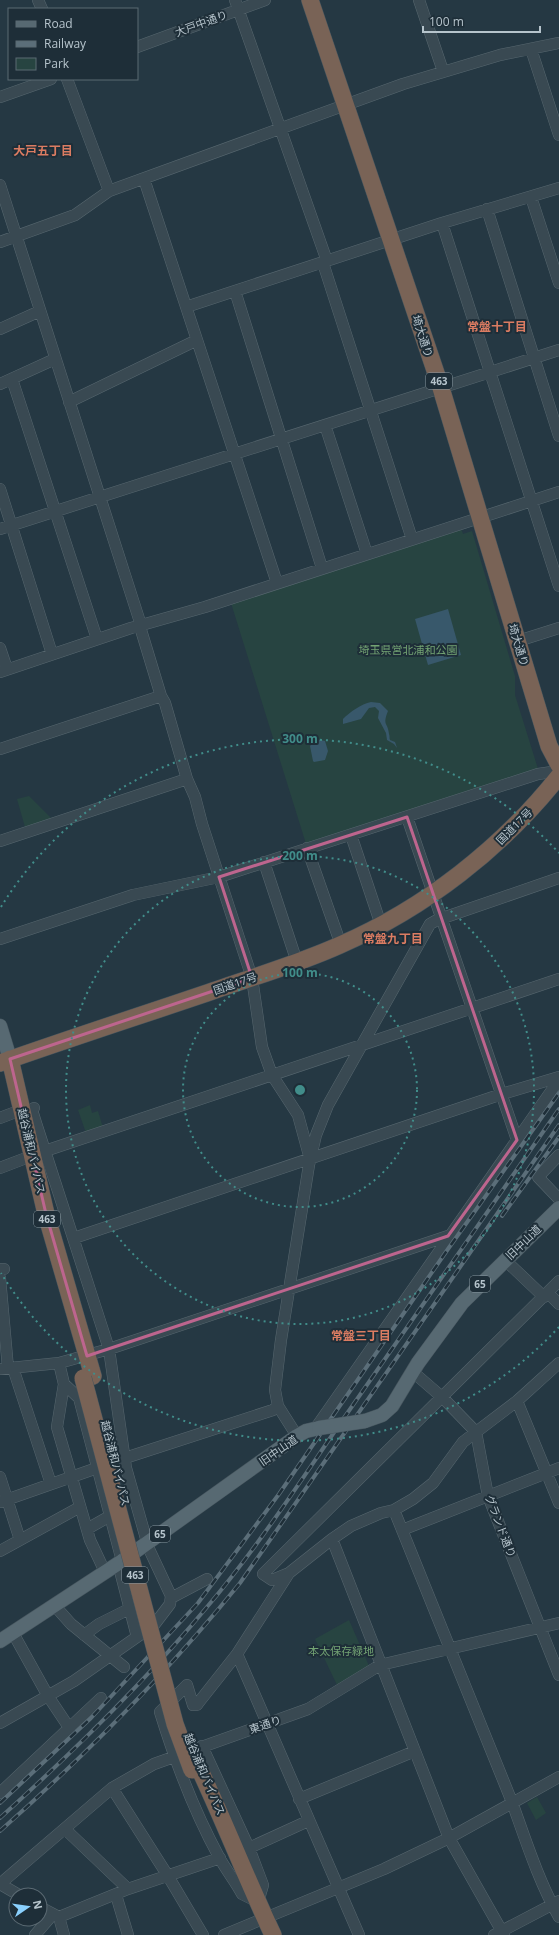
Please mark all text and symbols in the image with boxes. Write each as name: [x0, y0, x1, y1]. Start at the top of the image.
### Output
street label: 大戸中通り: [173, 7, 229, 39]
legend: [8, 8, 138, 80]
scale bar: [423, 8, 540, 34]
text: 100 m: [429, 13, 464, 30]
text: Road: [44, 15, 73, 32]
text: Railway: [44, 35, 87, 52]
text: Park: [44, 55, 70, 72]
district label: 大戸五丁目: [13, 142, 73, 159]
street label: 埼大通り: [409, 313, 437, 359]
district label: 常盤十丁目: [467, 318, 527, 335]
road number: 463: [426, 373, 452, 389]
street label: 埼大通り: [505, 622, 533, 668]
park label: 埼玉県営北浦和公園: [359, 642, 458, 657]
text: 300 m: [282, 730, 318, 747]
street label: 国道17号: [493, 805, 535, 847]
text: 200 m: [282, 847, 318, 864]
district label: 常盤九丁目: [363, 930, 423, 947]
text: 100 m: [282, 964, 318, 981]
street label: 国道17号: [211, 968, 259, 998]
centre of rings: [293, 1083, 307, 1097]
street label: 越谷浦和バイパス: [15, 1107, 49, 1195]
road number: 463: [34, 1211, 60, 1227]
street label: 旧中山道: [502, 1221, 544, 1263]
road number: 65: [470, 1276, 490, 1292]
district label: 常盤三丁目: [331, 1327, 391, 1344]
street label: 越谷浦和バイパス: [98, 1419, 134, 1507]
street label: 旧中山道: [256, 1431, 300, 1469]
street label: グランド通り: [482, 1493, 520, 1559]
road number: 65: [150, 1526, 170, 1542]
road number: 463: [122, 1567, 148, 1583]
park label: 本太保存緑地: [308, 1643, 374, 1658]
street label: 東通り: [247, 1712, 283, 1736]
street label: 越谷浦和バイパス: [181, 1731, 229, 1817]
north arrow: [8, 1887, 48, 1927]
text: N: [30, 1899, 47, 1911]

